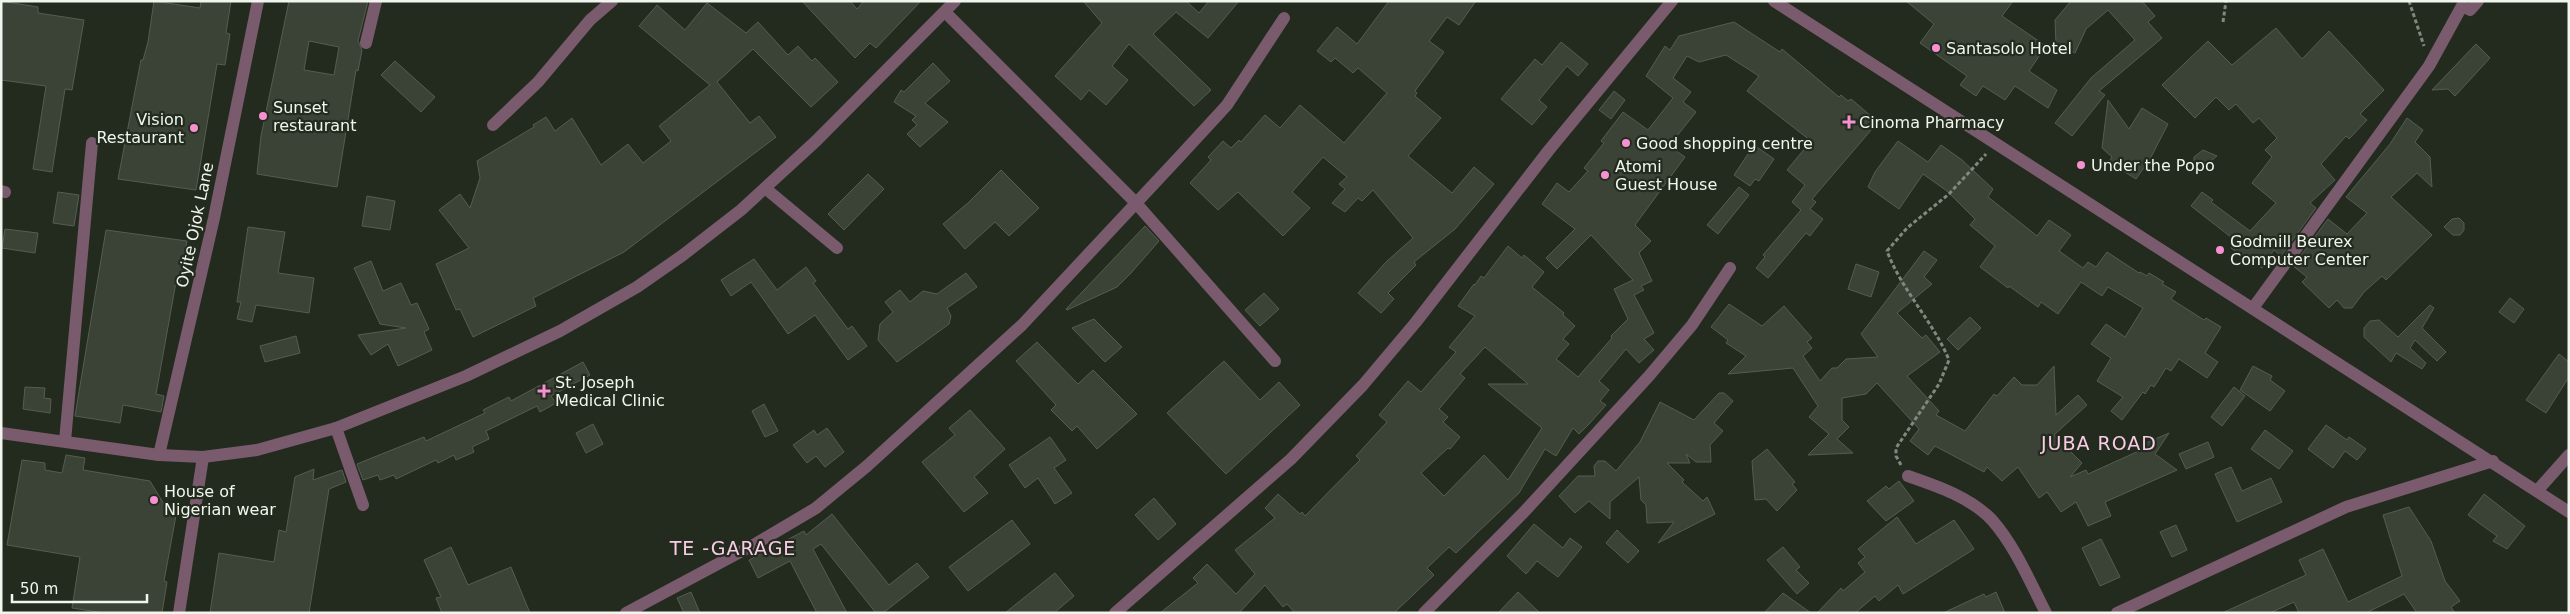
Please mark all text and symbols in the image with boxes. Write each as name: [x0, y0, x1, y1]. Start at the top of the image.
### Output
place label: Santasolo Hotel: [1946, 39, 2072, 58]
marker: Santasolo Hotel: [1930, 42, 1942, 54]
place label: Sunset restaurant: [273, 98, 356, 135]
place label: Vision Restaurant: [96, 110, 184, 147]
marker: Sunset restaurant: [257, 110, 269, 122]
place label: Cinoma Pharmacy: [1859, 113, 2005, 132]
marker: Cinoma Pharmacy: [1843, 116, 1855, 128]
marker: Vision Restaurant: [188, 122, 200, 134]
place label: Good shopping centre: [1636, 134, 1813, 153]
marker: Good shopping centre: [1620, 137, 1632, 149]
place label: Under the Popo: [2091, 156, 2215, 175]
place label: Atomi Guest House: [1615, 157, 1717, 194]
marker: Under the Popo: [2075, 159, 2087, 171]
street label: Oyite Ojok Lane: [172, 161, 218, 289]
marker: Atomi Guest House: [1599, 169, 1611, 181]
place label: Godmill Beurex Computer Center: [2230, 232, 2369, 269]
marker: Godmill Beurex Computer Center: [2214, 244, 2226, 256]
place label: St. Joseph Medical Clinic: [555, 373, 665, 410]
marker: St. Joseph Medical Clinic: [537, 384, 551, 398]
district label: JUBA ROAD: [2040, 432, 2157, 454]
place label: House of Nigerian wear: [164, 482, 276, 519]
marker: House of Nigerian wear: [148, 494, 160, 506]
district label: TE -GARAGE: [669, 537, 796, 559]
scale bar: [12, 572, 148, 604]
text: 50 m: [20, 580, 58, 598]

